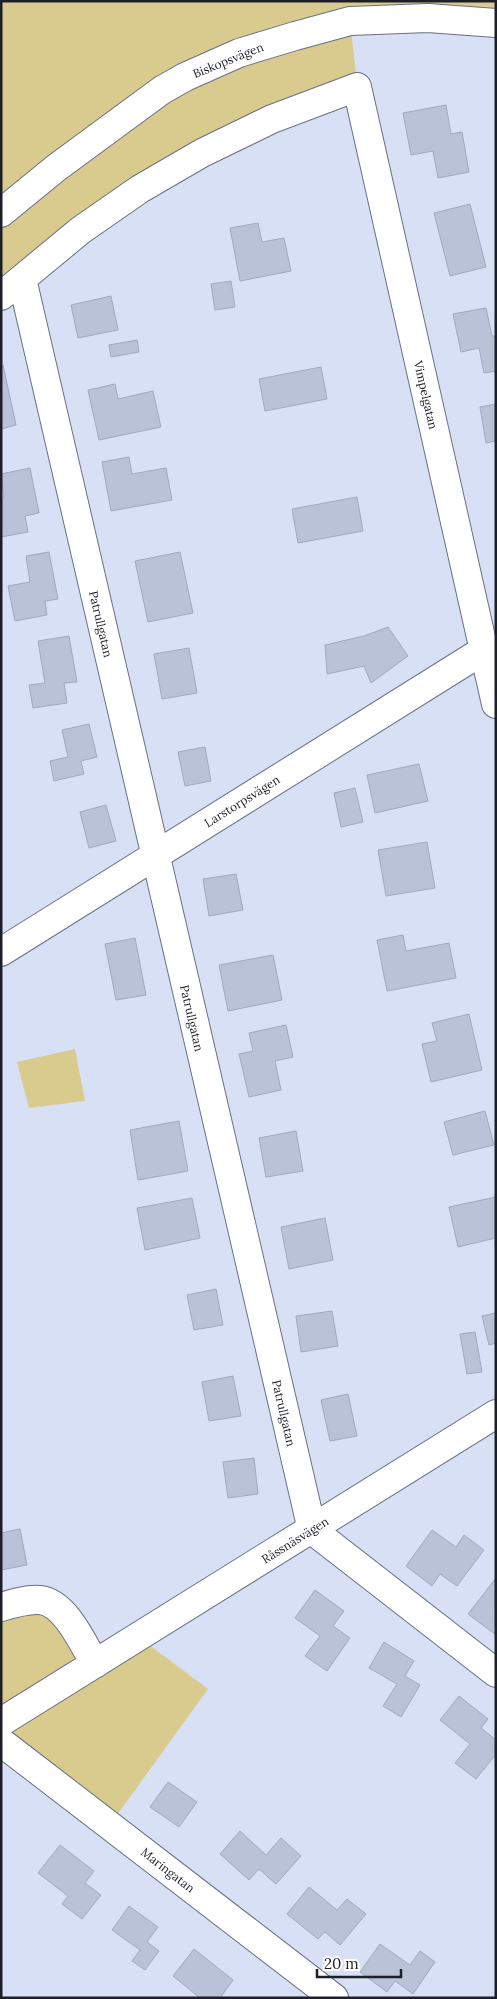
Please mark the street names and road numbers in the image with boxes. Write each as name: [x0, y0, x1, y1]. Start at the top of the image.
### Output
street label: Biskopsvägen: [190, 39, 266, 81]
street label: Vimpelgatan: [411, 358, 441, 431]
street label: Patrullgatan: [86, 589, 116, 659]
street label: Larstorpsvägen: [201, 772, 283, 830]
street label: Patrullgatan: [177, 983, 207, 1053]
street label: Patrullgatan: [269, 1378, 299, 1448]
street label: Råssnäsvägen: [259, 1513, 331, 1567]
street label: Maringatan: [138, 1844, 198, 1896]

